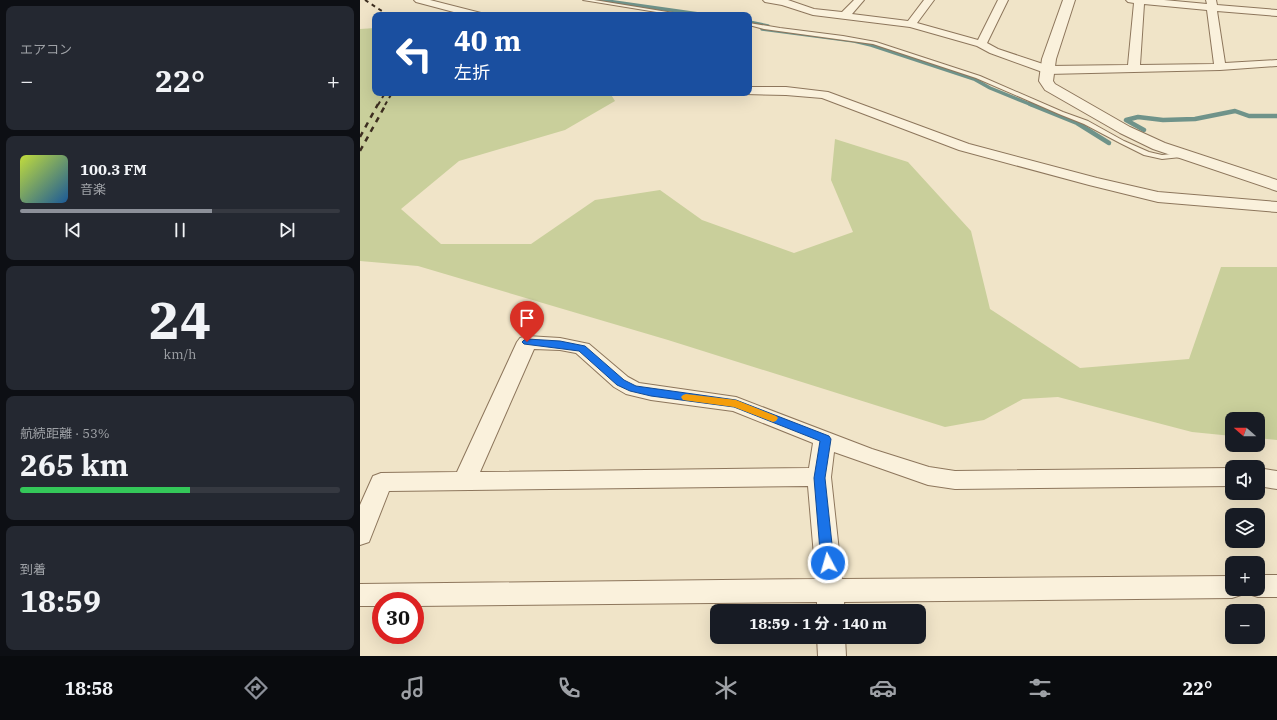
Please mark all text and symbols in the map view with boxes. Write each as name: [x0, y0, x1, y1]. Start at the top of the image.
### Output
text: 40 m: [454, 22, 521, 59]
icon: left: [388, 28, 440, 80]
text: エアコン: [20, 41, 72, 58]
text: 22°: [155, 61, 205, 100]
text: 左折: [454, 61, 490, 84]
text: −: [20, 66, 33, 95]
text: +: [327, 66, 340, 95]
text: 100.3 FM: [80, 160, 147, 179]
text: 音楽: [80, 181, 106, 198]
icon: previous: [62, 219, 84, 241]
icon: pause: [169, 219, 191, 241]
icon: next: [276, 219, 298, 241]
text: 24: [149, 286, 211, 353]
pin: [510, 301, 544, 342]
icon: arrive: [516, 307, 538, 329]
text: km/h: [164, 346, 196, 363]
north arrow: [1225, 412, 1265, 452]
map controls: [1225, 412, 1265, 644]
text: 航続距離 · 53%: [20, 425, 110, 442]
text: 265 km: [20, 445, 129, 484]
button: sound: [1225, 460, 1265, 500]
button: layers: [1225, 508, 1265, 548]
position arrow: [807, 542, 849, 584]
button: +: [1225, 556, 1265, 596]
text: 到着: [20, 561, 46, 578]
text: 18:59: [20, 581, 101, 620]
speed limit sign: 30: [372, 592, 424, 644]
button: −: [1225, 604, 1265, 644]
text: 18:59 · 1 分 · 140 m: [749, 614, 887, 633]
icon: directions: [242, 674, 270, 702]
icon: music: [399, 674, 427, 702]
icon: phone: [555, 674, 583, 702]
icon: climate: [712, 674, 740, 702]
icon: car: [869, 674, 897, 702]
icon: filters: [1026, 674, 1054, 702]
text: 18:58: [64, 677, 113, 700]
text: 22°: [1183, 677, 1213, 700]

